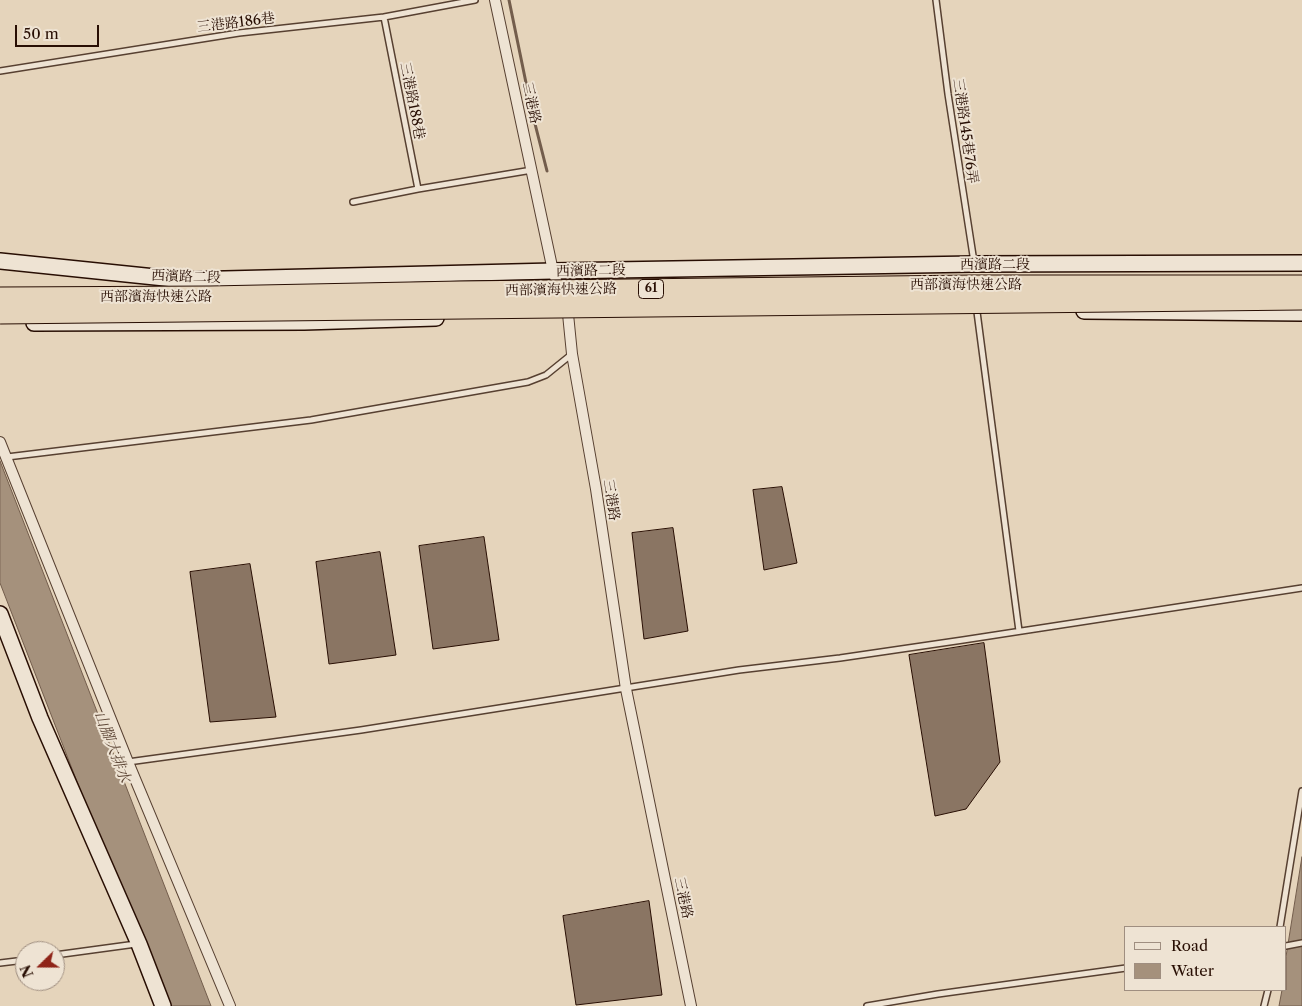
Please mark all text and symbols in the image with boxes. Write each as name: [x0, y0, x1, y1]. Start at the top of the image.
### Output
street label: 三港路186巷: [196, 10, 276, 36]
scale bar: [18, 15, 101, 47]
text: 50 m: [23, 24, 59, 43]
street label: 三港路188巷: [396, 61, 428, 141]
street label: 三港路145巷76弄: [949, 77, 981, 185]
street label: 三港路: [518, 81, 544, 125]
street label: 西濱路二段: [960, 257, 1030, 273]
street label: 西濱路二段: [556, 262, 626, 280]
street label: 西濱路二段: [151, 267, 221, 287]
street label: 西部濱海快速公路: [910, 277, 1022, 293]
road number: 61: [638, 280, 664, 298]
street label: 西部濱海快速公路: [505, 281, 617, 299]
street label: 西部濱海快速公路: [100, 289, 212, 305]
street label: 三港路: [599, 478, 623, 522]
water label: 山腳大排水: [90, 709, 134, 785]
street label: 三港路: [670, 876, 696, 920]
legend: [1124, 926, 1287, 991]
text: Road: [1171, 936, 1208, 955]
north arrow: [15, 941, 65, 991]
text: Water: [1171, 961, 1214, 980]
text: N: [16, 962, 38, 980]

